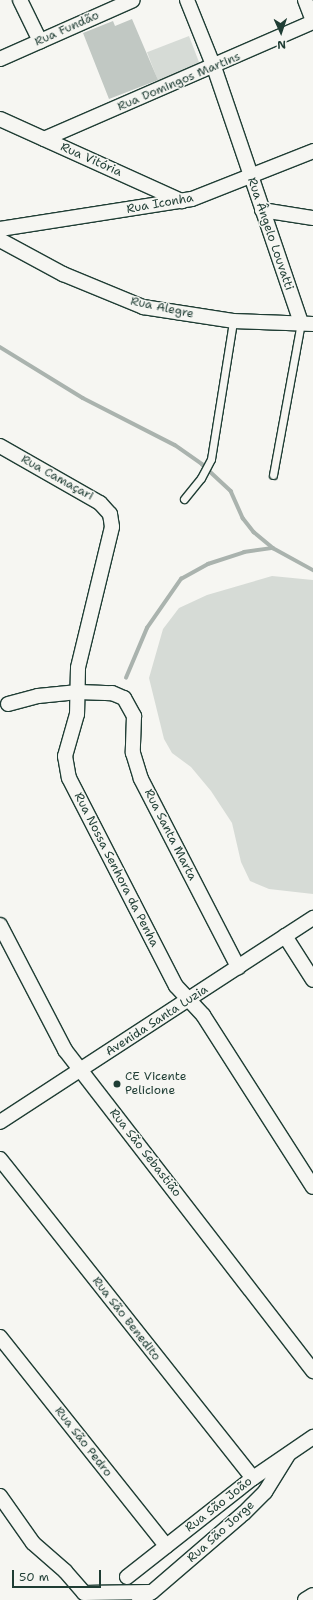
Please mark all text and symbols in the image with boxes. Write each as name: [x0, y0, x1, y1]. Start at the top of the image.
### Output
street label: Rua Fundão: [33, 8, 101, 50]
north arrow: [261, 12, 301, 52]
text: N: [277, 37, 286, 52]
street label: Rua Domingos Martins: [115, 50, 243, 114]
street label: Rua Vitória: [58, 140, 124, 180]
street label: Rua Ângelo Louvatti: [244, 176, 296, 292]
street label: Rua Iconha: [125, 191, 195, 217]
street label: Rua Alegre: [129, 294, 195, 322]
street label: Rua Camaçari: [18, 452, 96, 504]
street label: Rua Santa Marta: [141, 787, 199, 883]
street label: Rua Nossa Senhora da Penha: [71, 790, 161, 950]
street label: Avenida Santa Luzia: [103, 983, 211, 1059]
place label: CE Vicente Pelicione: [125, 1070, 187, 1098]
marker: CE Vicente Pelicione: [112, 1079, 122, 1089]
street label: Rua São Sebastião: [106, 1106, 184, 1200]
street label: Rua São Benedito: [89, 1274, 163, 1364]
street label: Rua São Pedro: [51, 1404, 115, 1480]
street label: Rua São João: [183, 1474, 255, 1536]
street label: Rua São Jorge: [185, 1498, 257, 1566]
scale bar: [14, 1562, 103, 1588]
text: 50 m: [19, 1569, 49, 1585]

